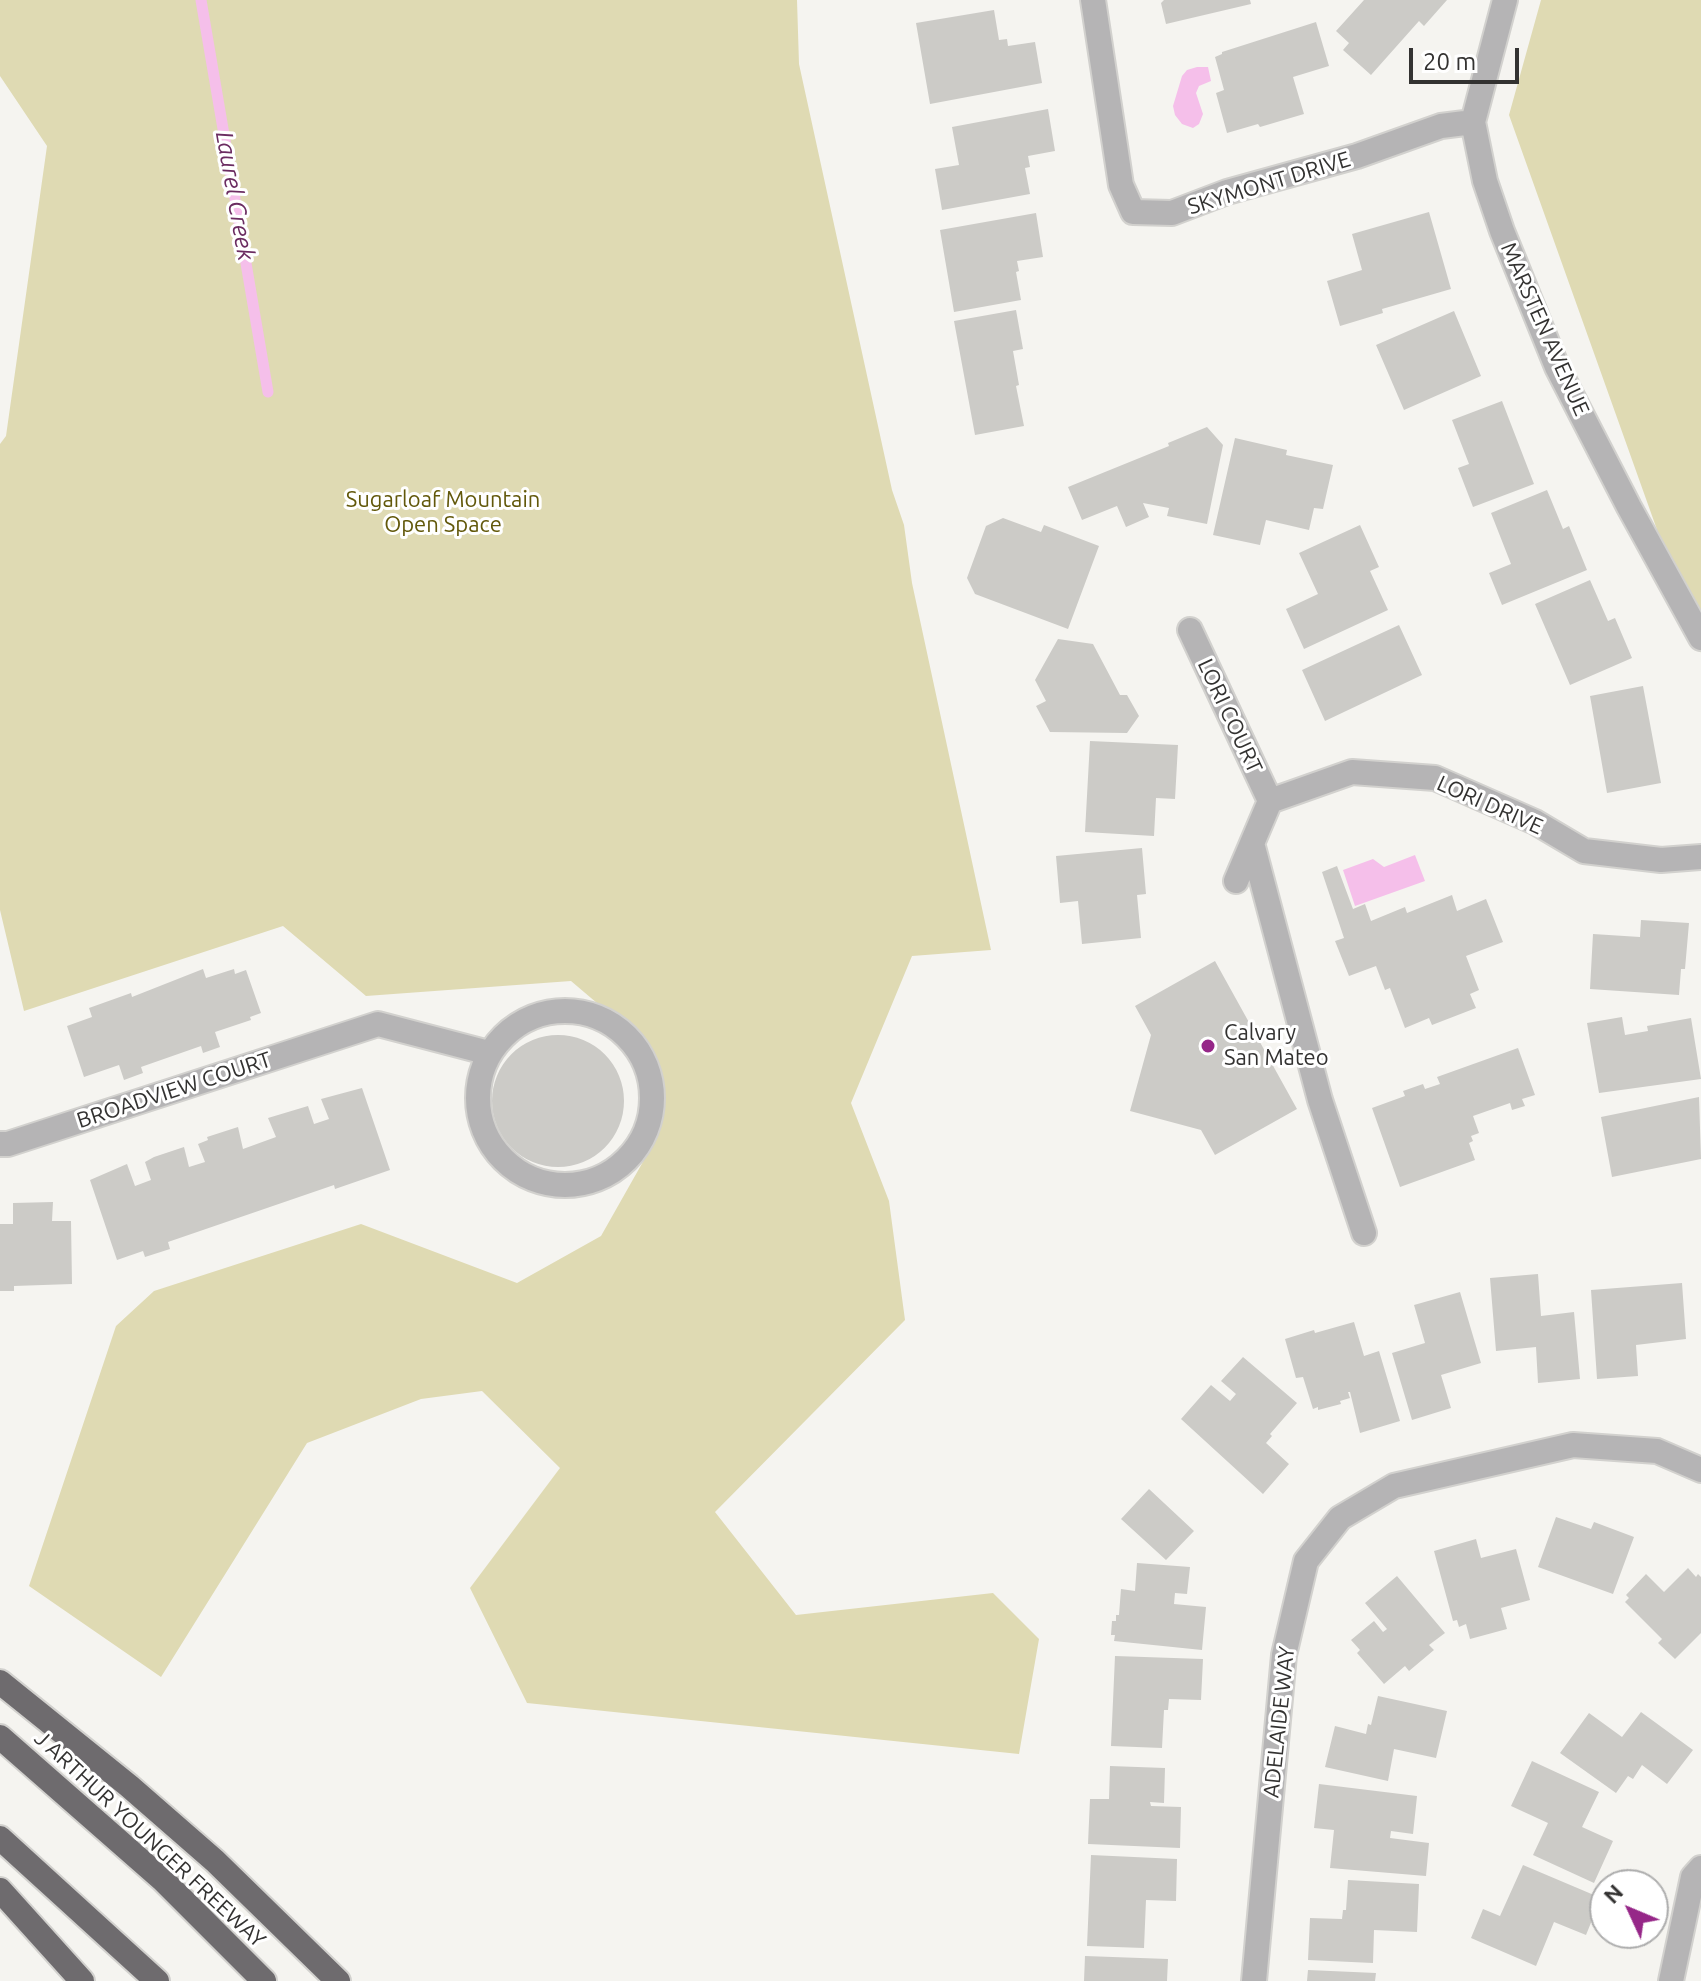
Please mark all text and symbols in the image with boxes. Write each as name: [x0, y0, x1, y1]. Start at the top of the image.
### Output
scale bar: [1413, 32, 1523, 82]
text: 20 m: [1423, 48, 1476, 75]
water label: Laurel Creek: [209, 129, 261, 263]
street label: SKYMONT DRIVE: [1185, 146, 1353, 220]
street label: MARSTEN AVENUE: [1495, 238, 1595, 420]
park label: Sugarloaf Mountain Open Space: [346, 487, 540, 538]
street label: LORI COURT: [1192, 655, 1268, 777]
street label: LORI DRIVE: [1433, 770, 1547, 840]
place label: Calvary San Mateo: [1224, 1020, 1328, 1072]
marker: Calvary San Mateo: [1199, 1037, 1217, 1055]
street label: BROADVIEW COURT: [74, 1046, 274, 1134]
street label: ADELAIDE WAY: [1258, 1645, 1300, 1799]
street label: J ARTHUR YOUNGER FREEWAY: [29, 1725, 271, 1953]
north arrow: [1589, 1869, 1669, 1949]
text: N: [1598, 1879, 1628, 1908]

